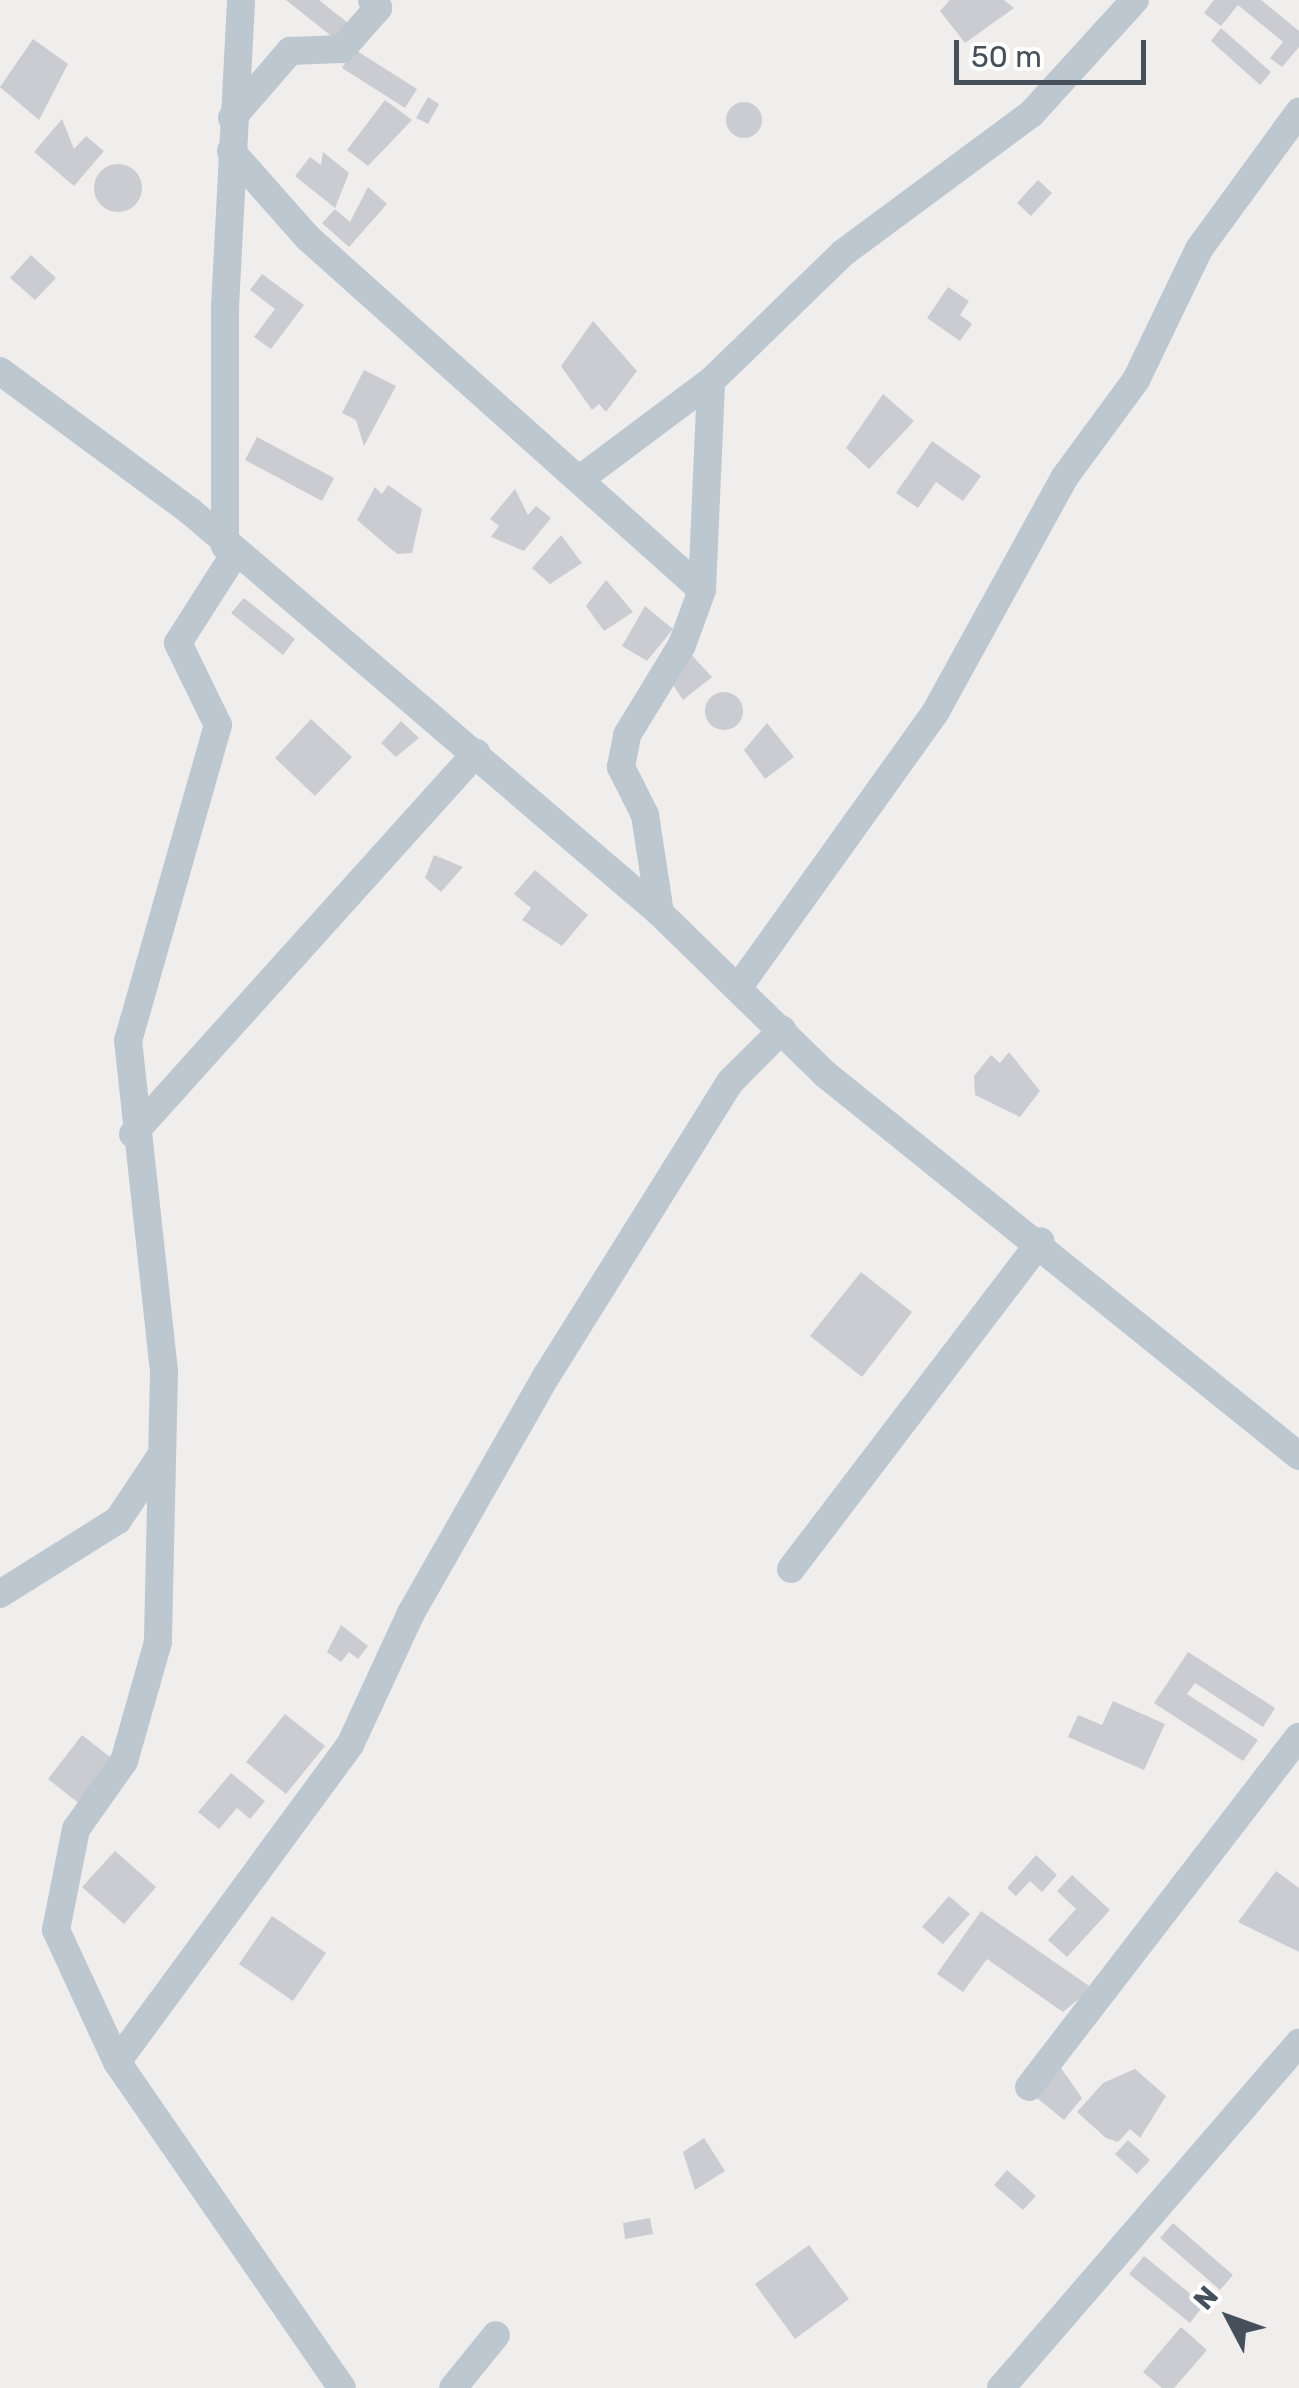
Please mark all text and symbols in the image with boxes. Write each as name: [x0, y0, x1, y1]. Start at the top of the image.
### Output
scale bar: [959, 20, 1152, 82]
text: 50 m: [971, 39, 1042, 75]
north arrow: [1179, 2268, 1279, 2368]
text: N: [1187, 2280, 1225, 2316]

